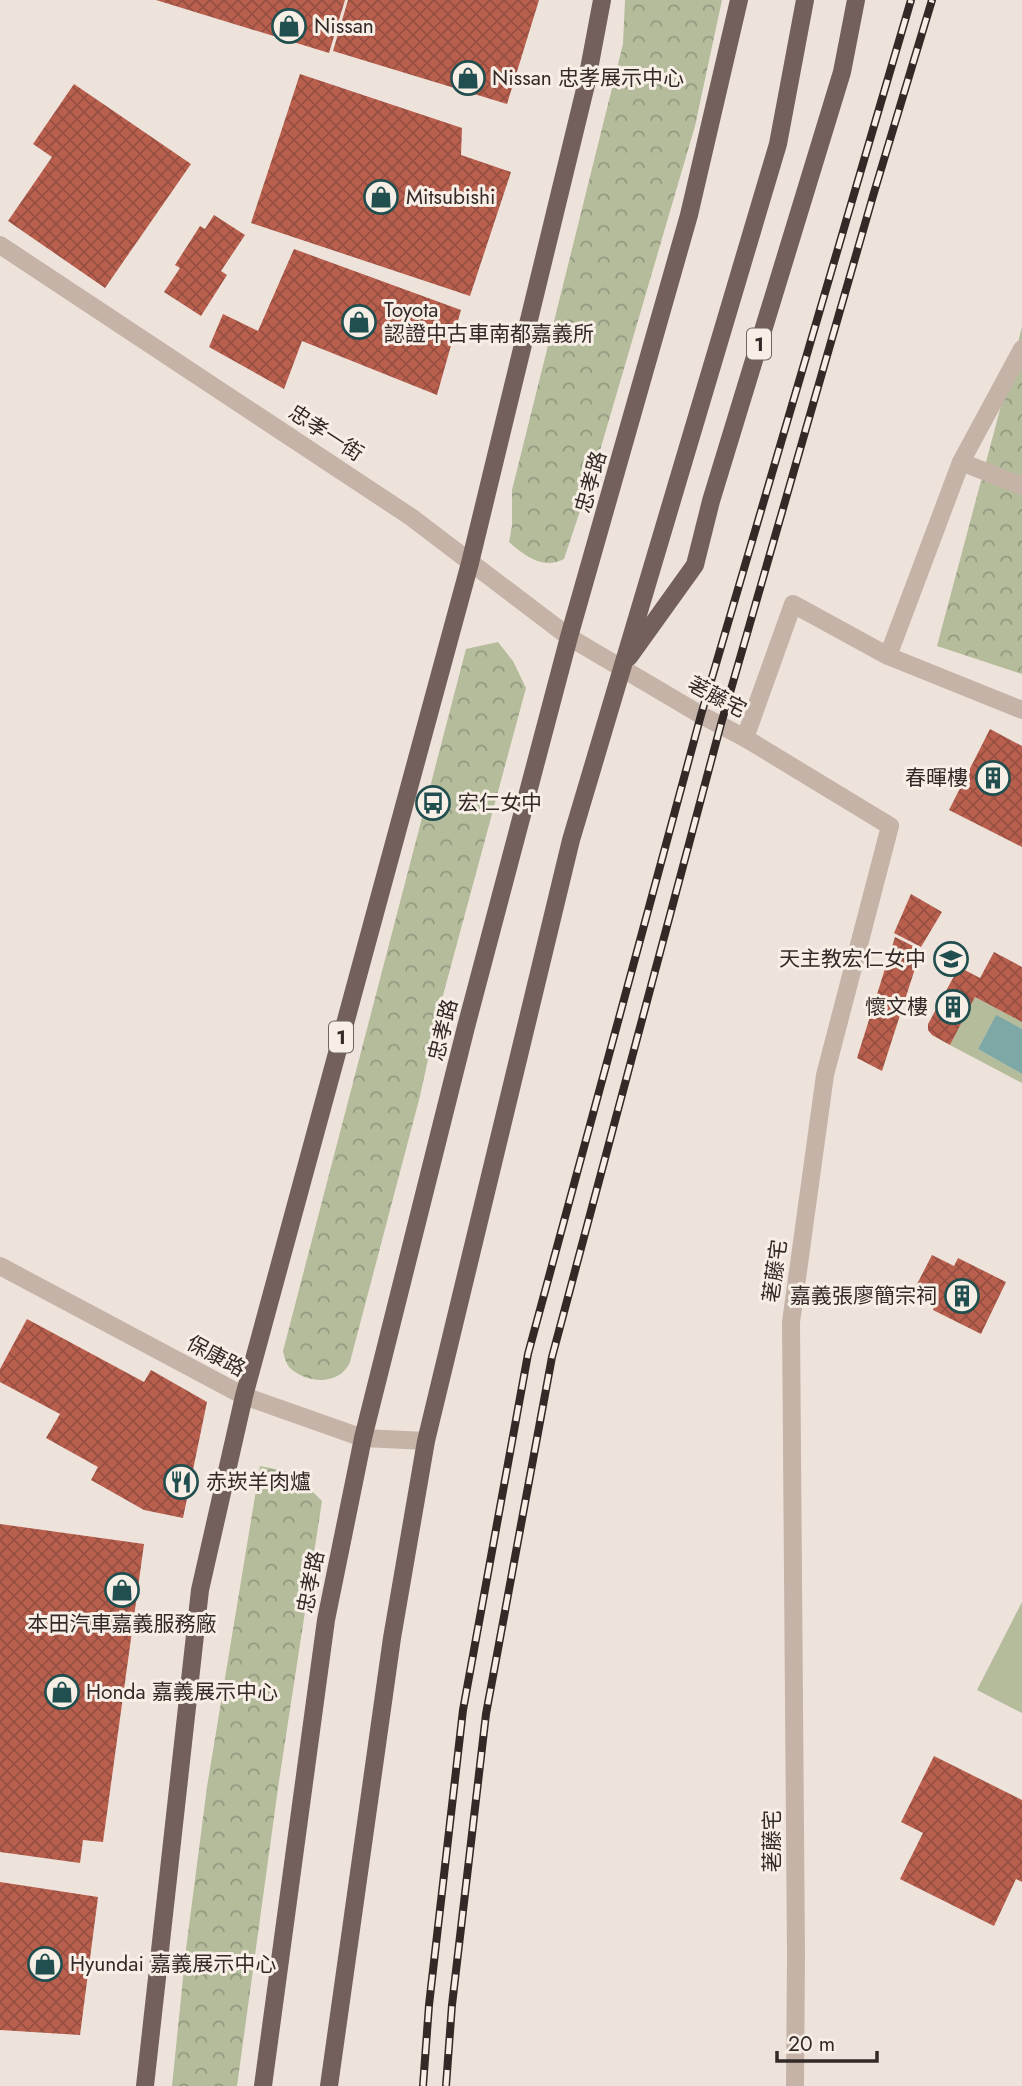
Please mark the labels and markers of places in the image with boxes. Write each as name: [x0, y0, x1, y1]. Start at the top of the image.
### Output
shop icon: Nissan: [270, 7, 308, 45]
place label: Nissan: [314, 11, 374, 41]
shop icon: Nissan 忠孝展示中心: [449, 59, 487, 97]
place label: Nissan 忠孝展示中心: [492, 63, 684, 93]
shop icon: Mitsubishi: [362, 178, 400, 216]
place label: Mitsubishi: [406, 182, 495, 212]
place label: Toyota 認證中古車南都嘉義所: [384, 295, 594, 349]
shop icon: Toyota 認證中古車南都嘉義所: [340, 303, 378, 341]
building icon: 春暉樓: [974, 759, 1012, 797]
place label: 春暉樓: [905, 763, 968, 793]
bus stop icon: 宏仁女中: [414, 784, 452, 822]
place label: 宏仁女中: [458, 788, 542, 818]
school or university icon: 天主教宏仁女中: [932, 940, 970, 978]
place label: 天主教宏仁女中: [779, 944, 926, 974]
building icon: 懷文樓: [934, 988, 972, 1026]
place label: 懷文樓: [865, 992, 928, 1022]
building icon: 嘉義張廖簡宗祠: [943, 1277, 981, 1315]
place label: 嘉義張廖簡宗祠: [790, 1281, 937, 1311]
restaurant icon: 赤崁羊肉爐: [162, 1463, 200, 1501]
place label: 赤崁羊肉爐: [206, 1467, 311, 1497]
shop icon: 本田汽車嘉義服務廠: [103, 1571, 141, 1609]
place label: 本田汽車嘉義服務廠: [28, 1609, 217, 1639]
shop icon: Honda 嘉義展示中心: [43, 1673, 81, 1711]
place label: Honda 嘉義展示中心: [86, 1677, 278, 1707]
shop icon: Hyundai 嘉義展示中心: [26, 1945, 64, 1983]
place label: Hyundai 嘉義展示中心: [70, 1949, 276, 1979]

